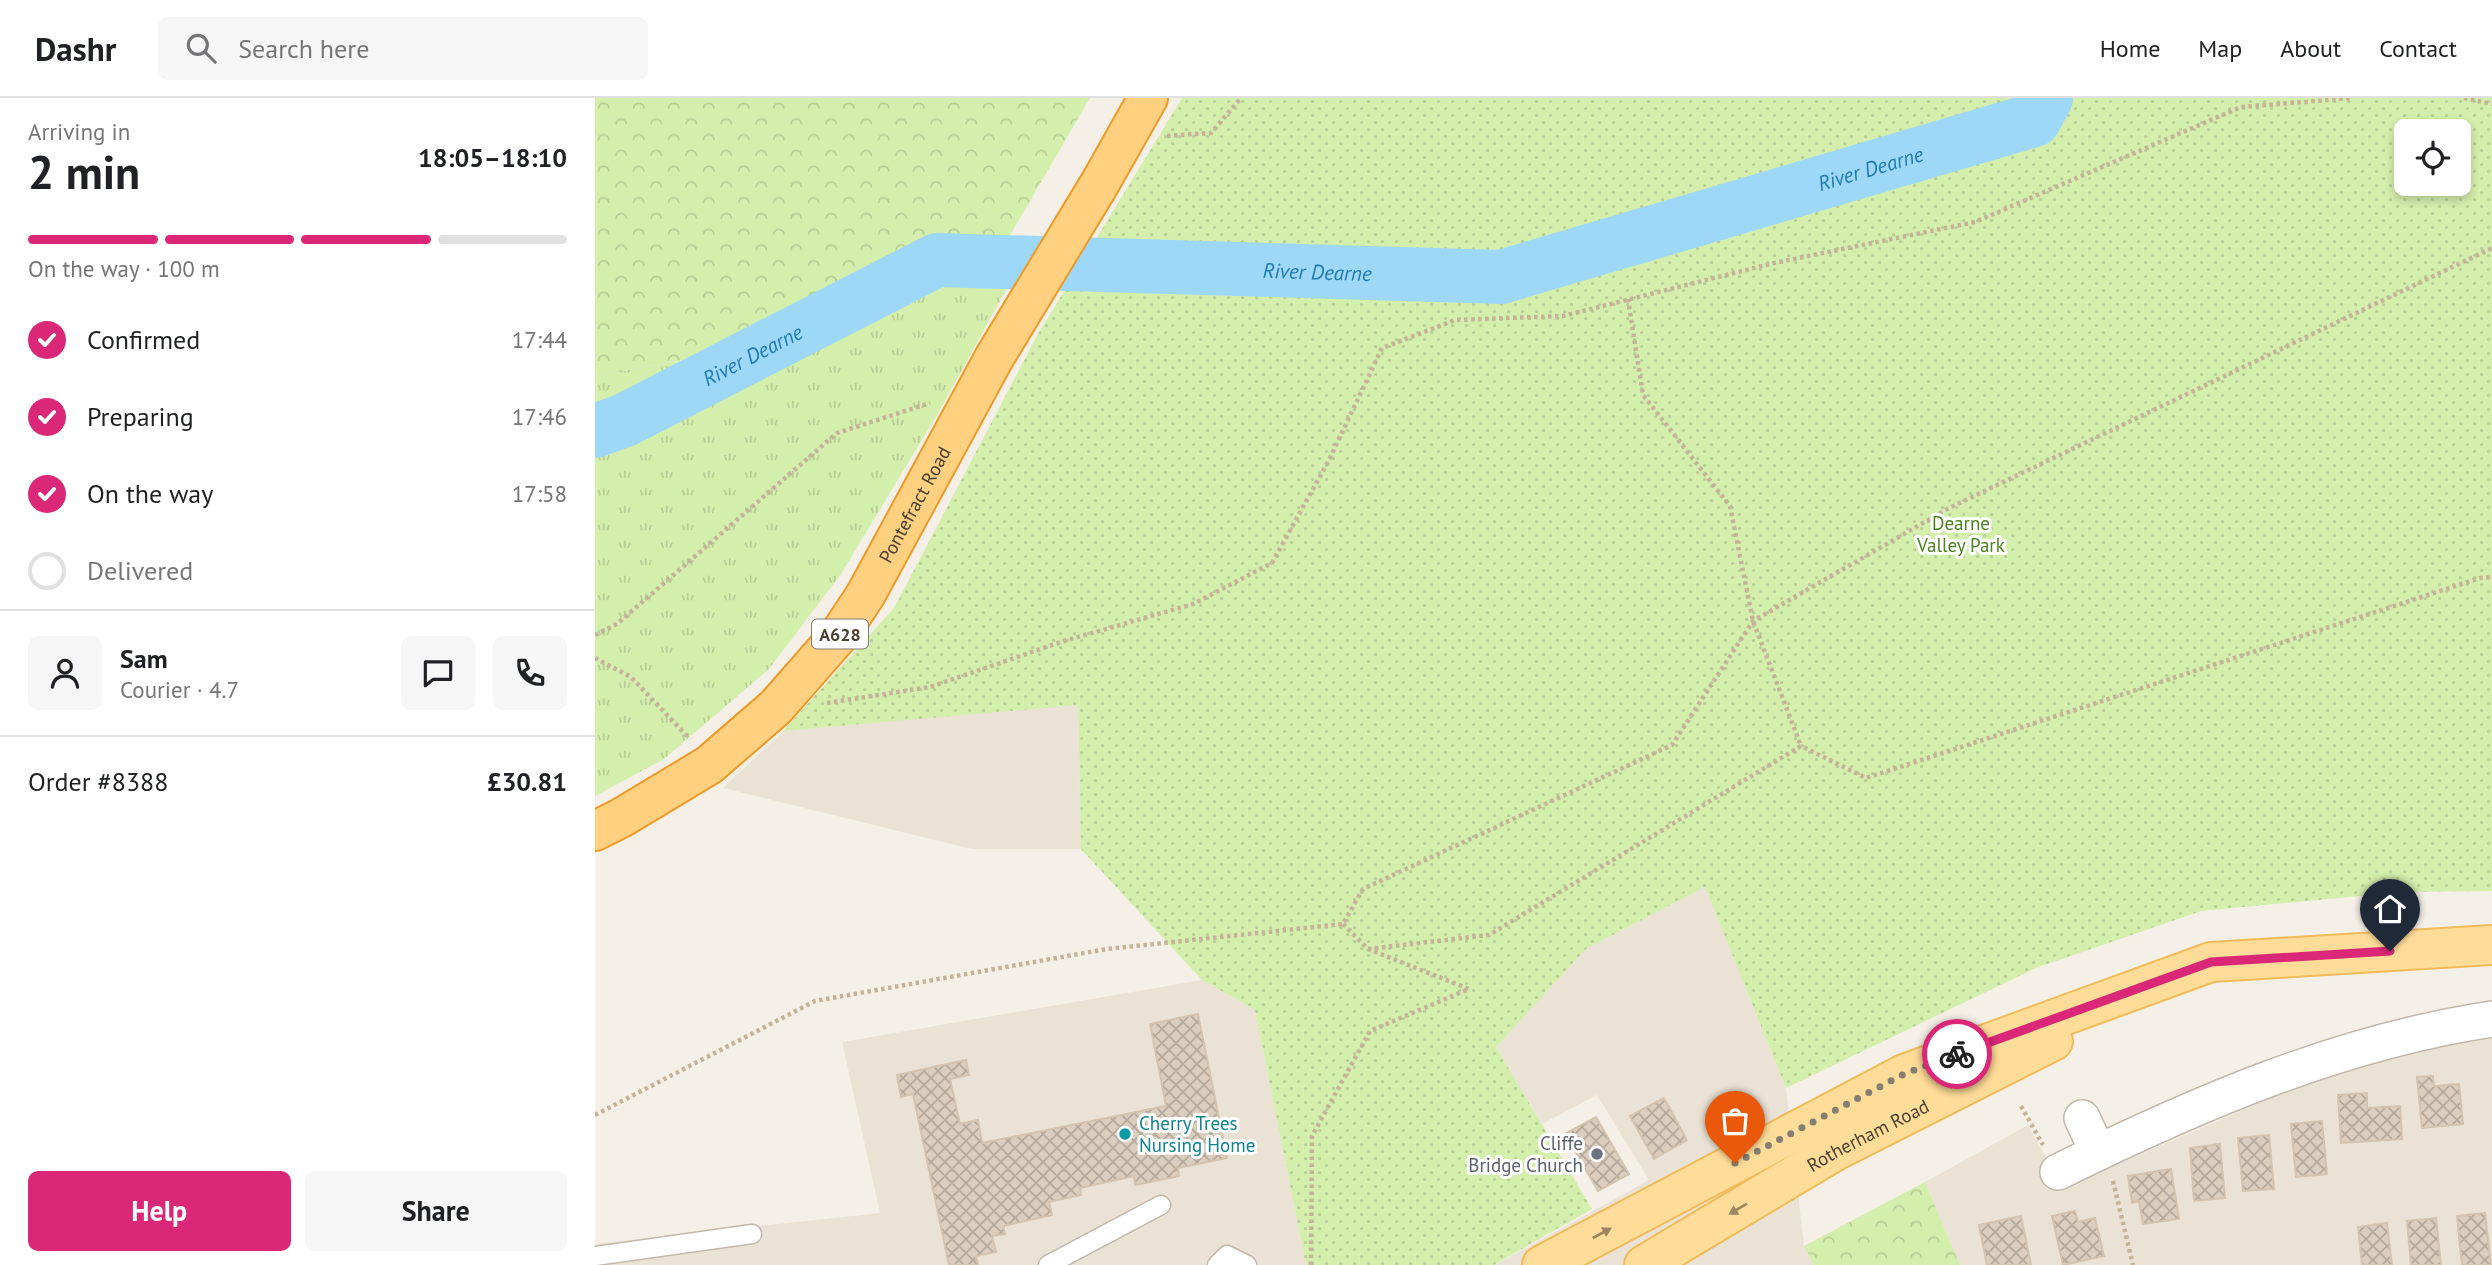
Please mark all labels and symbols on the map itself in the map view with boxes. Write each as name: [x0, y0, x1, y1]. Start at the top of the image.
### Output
water label: River Dearne: [1814, 140, 1927, 197]
water label: River Dearne: [1262, 256, 1372, 287]
water label: River Dearne: [698, 318, 807, 392]
street label: Pontefract Road: [873, 442, 956, 567]
park label: Dearne Valley Park: [1916, 511, 2005, 557]
road number: A628: [812, 620, 868, 648]
pin: [2360, 879, 2420, 951]
courier: [1922, 1019, 1992, 1089]
pin: [1705, 1091, 1765, 1163]
street label: Rotherham Road: [1803, 1094, 1933, 1177]
place label: Cherry Trees Nursing Home: [1139, 1111, 1255, 1157]
marker: Cherry Trees Nursing Home: [1117, 1126, 1133, 1142]
place label: Cliffe Bridge Church: [1468, 1131, 1583, 1177]
marker: Cliffe Bridge Church: [1589, 1146, 1605, 1162]
one-way arrow: [1729, 1203, 1748, 1215]
one-way arrow: [1592, 1227, 1612, 1239]

